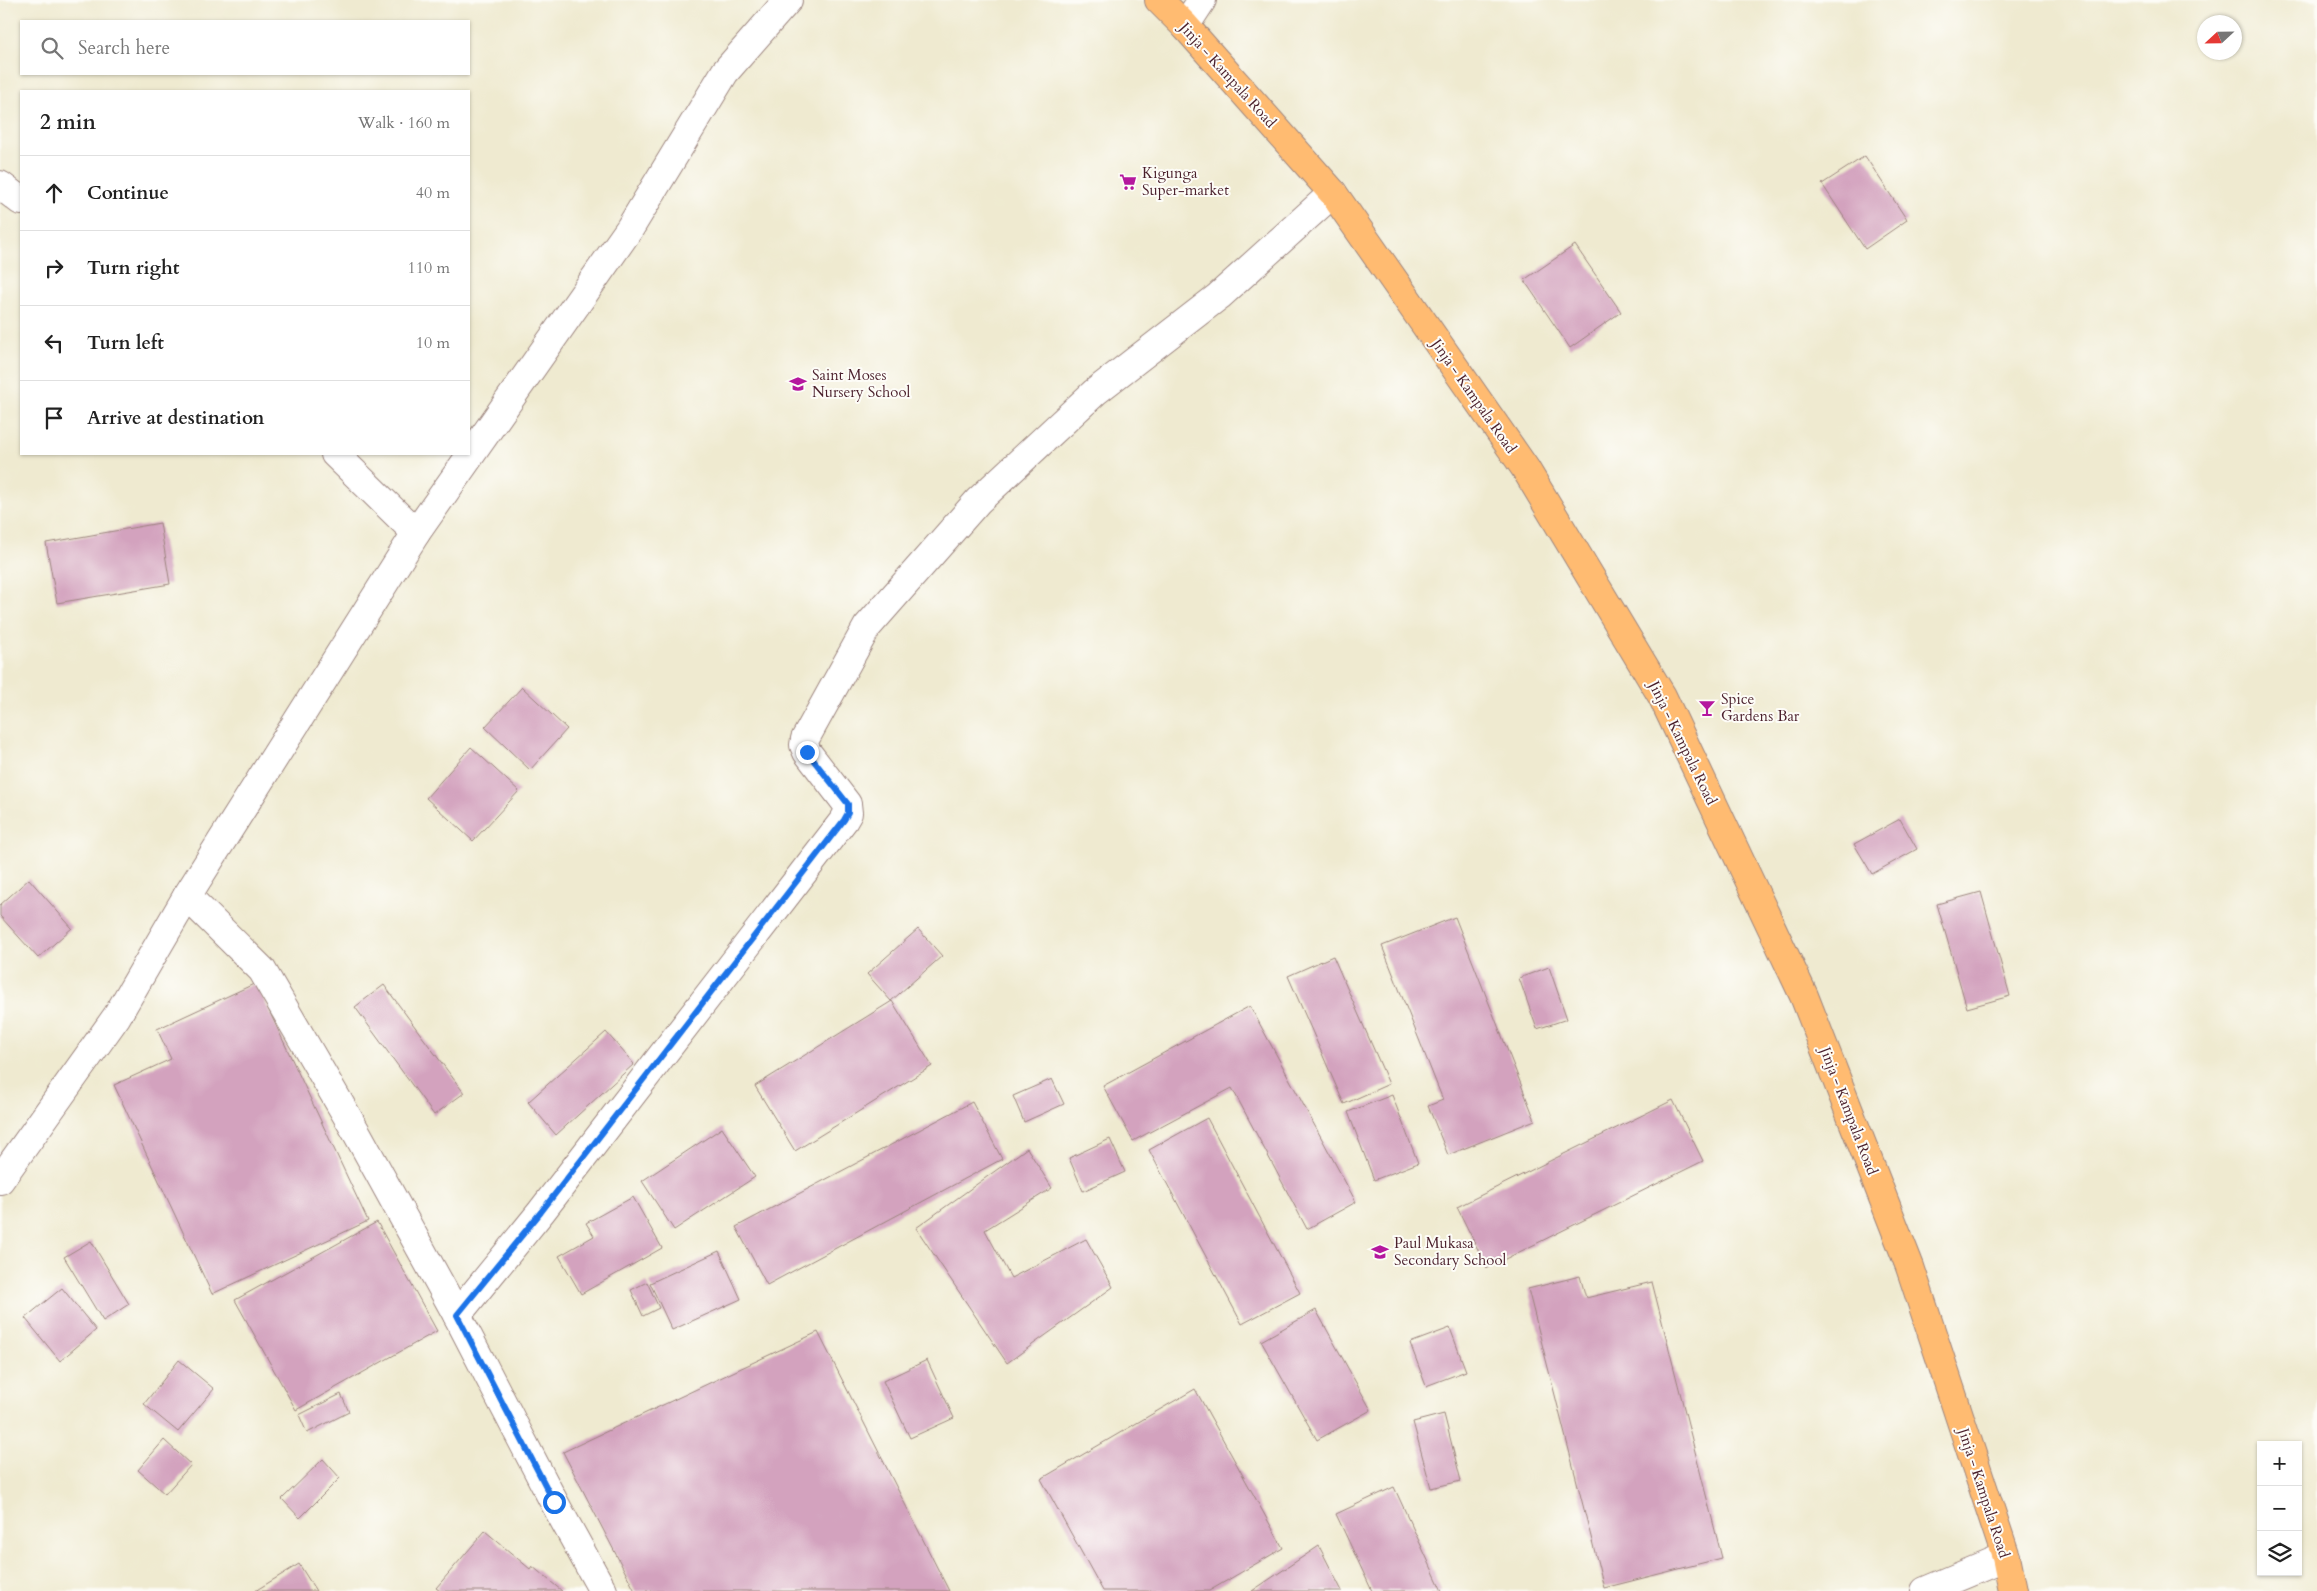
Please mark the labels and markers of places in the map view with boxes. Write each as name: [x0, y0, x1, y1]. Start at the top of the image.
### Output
place label: Kigunga Super-market: [1142, 163, 1229, 200]
supermarket icon: Kigunga Super-market: [1118, 172, 1138, 192]
place label: Saint Moses Nursery School: [812, 365, 911, 402]
school or university icon: Saint Moses Nursery School: [788, 374, 808, 394]
place label: Spice Gardens Bar: [1721, 689, 1800, 726]
bar icon: Spice Gardens Bar: [1697, 698, 1717, 718]
place label: Paul Mukasa Secondary School: [1394, 1233, 1506, 1270]
school or university icon: Paul Mukasa Secondary School: [1370, 1242, 1390, 1262]

